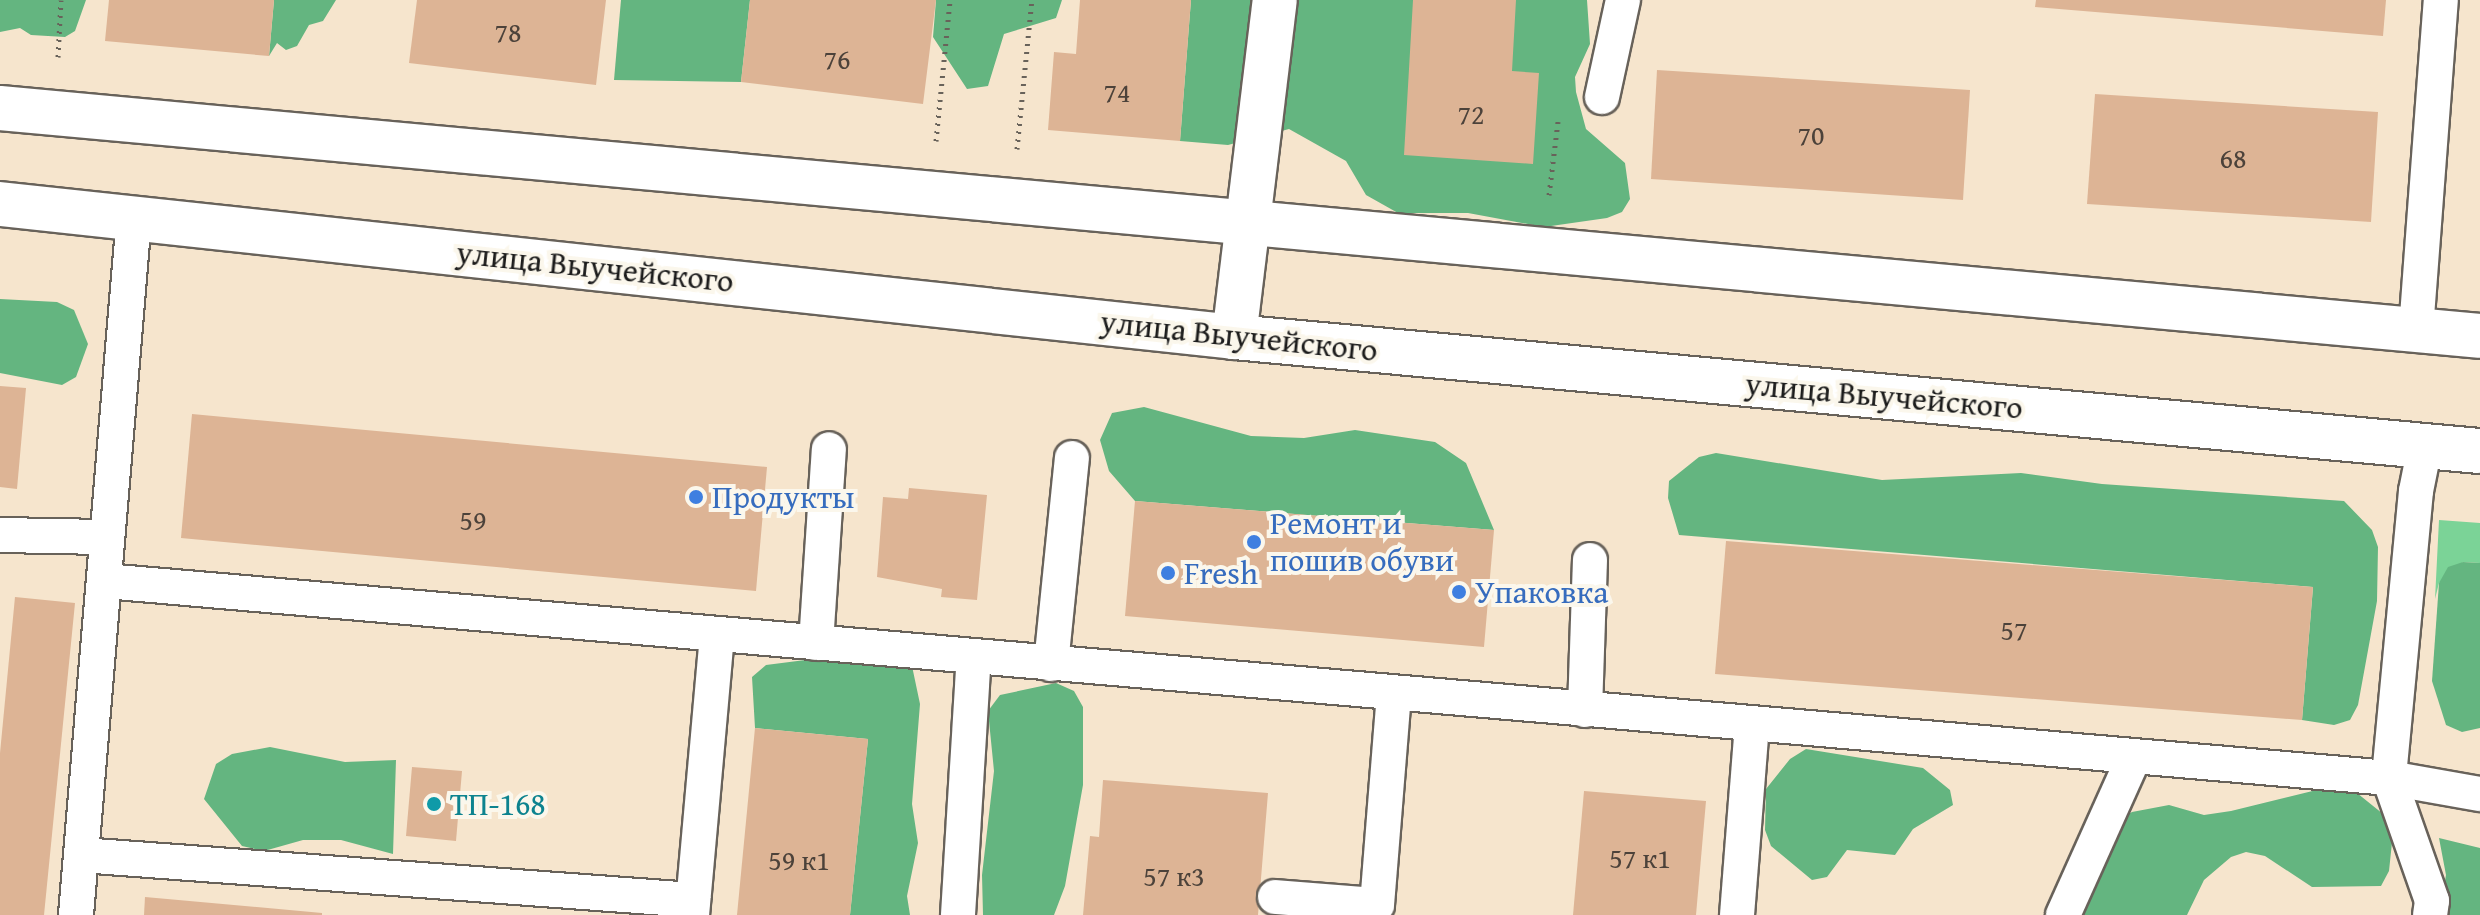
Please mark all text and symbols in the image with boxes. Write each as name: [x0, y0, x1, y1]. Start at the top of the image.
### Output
house number: 78: [495, 15, 521, 49]
house number: 76: [824, 42, 850, 76]
house number: 74: [1104, 75, 1130, 109]
house number: 72: [1458, 97, 1484, 131]
house number: 70: [1798, 118, 1824, 152]
house number: 68: [2220, 141, 2246, 175]
street label: улица Выучейского: [454, 233, 736, 301]
street label: улица Выучейского: [1098, 302, 1380, 370]
street label: улица Выучейского: [1744, 365, 2024, 427]
place label: Продукты: [712, 478, 855, 516]
marker: Продукты: [687, 488, 705, 506]
house number: 59: [460, 503, 486, 537]
place label: Ремонт и пошив обуви: [1270, 505, 1454, 580]
marker: Ремонт и пошив обуви: [1245, 533, 1263, 551]
place label: Fresh: [1184, 554, 1258, 592]
marker: Fresh: [1159, 564, 1177, 582]
place label: Упаковка: [1475, 573, 1608, 611]
marker: Упаковка: [1450, 583, 1468, 601]
house number: 57: [2001, 613, 2027, 647]
place label: ТП-168: [450, 785, 546, 823]
marker: ТП-168: [425, 795, 443, 813]
house number: 57 к1: [1609, 841, 1671, 875]
house number: 59 к1: [768, 843, 830, 877]
house number: 57 к3: [1143, 859, 1205, 893]

